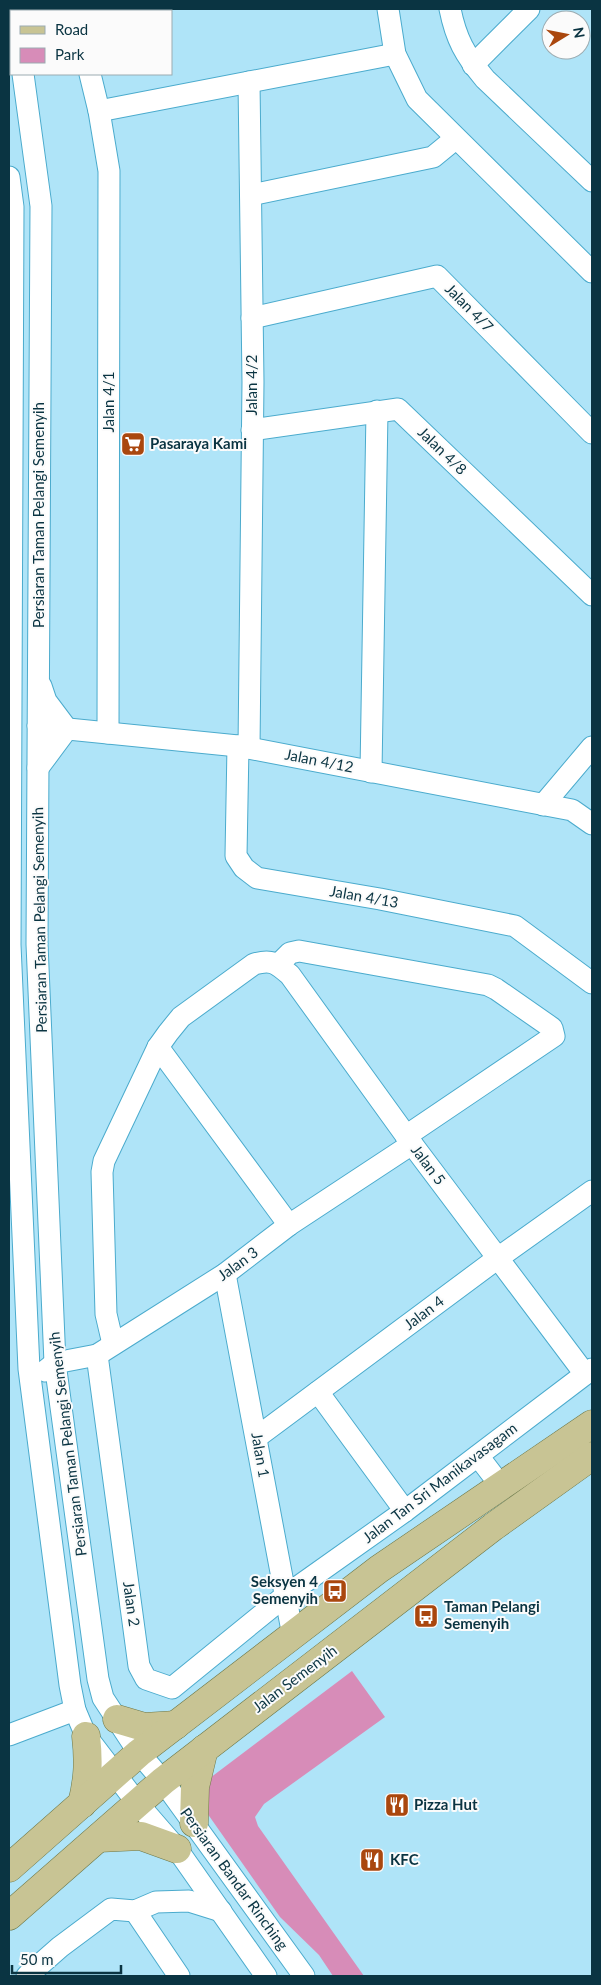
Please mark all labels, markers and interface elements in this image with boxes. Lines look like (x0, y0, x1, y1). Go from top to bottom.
legend (10, 10, 172, 75)
north arrow (541, 10, 591, 60)
text: Road (55, 20, 88, 38)
text: N (570, 26, 589, 39)
text: Park (55, 45, 85, 63)
street label: Jalan 4/7 (442, 279, 498, 335)
street label: Jalan 4/2 (242, 355, 260, 415)
street label: Jalan 4/1 (99, 372, 117, 432)
street label: Persiaran Taman Pelangi Semenyih (29, 402, 47, 628)
street label: Jalan 4/8 (415, 423, 471, 478)
supermarket icon: Pasaraya Kami (120, 431, 146, 457)
place label: Pasaraya Kami (150, 434, 247, 452)
street label: Jalan 4/12 (283, 745, 355, 775)
street label: Persiaran Taman Pelangi Semenyih (28, 807, 50, 1033)
street label: Jalan 4/13 (328, 881, 400, 911)
street label: Jalan 5 (408, 1141, 450, 1188)
street label: Jalan 3 (214, 1243, 261, 1284)
street label: Jalan 4 (400, 1291, 447, 1333)
street label: Persiaran Taman Pelangi Semenyih (44, 1331, 90, 1557)
street label: Jalan Tan Sri Manikavasagam (359, 1418, 520, 1546)
street label: Jalan 1 (248, 1431, 274, 1479)
place label: Seksyen 4 Semenyih (251, 1572, 318, 1607)
bus stop icon: Seksyen 4 Semenyih (322, 1578, 348, 1604)
street label: Jalan 2 (120, 1580, 144, 1628)
place label: Taman Pelangi Semenyih (444, 1597, 540, 1632)
bus stop icon: Taman Pelangi Semenyih (413, 1603, 439, 1629)
street label: Jalan Semenyih (249, 1641, 340, 1716)
restaurant icon: Pizza Hut (384, 1792, 410, 1818)
place label: Pizza Hut (414, 1795, 478, 1813)
street label: Persiaran Bandar Rinching (177, 1804, 293, 1953)
restaurant icon: KFC (359, 1847, 385, 1873)
place label: KFC (390, 1850, 419, 1868)
scale bar (12, 1942, 121, 1974)
text: 50 m (20, 1950, 54, 1968)

